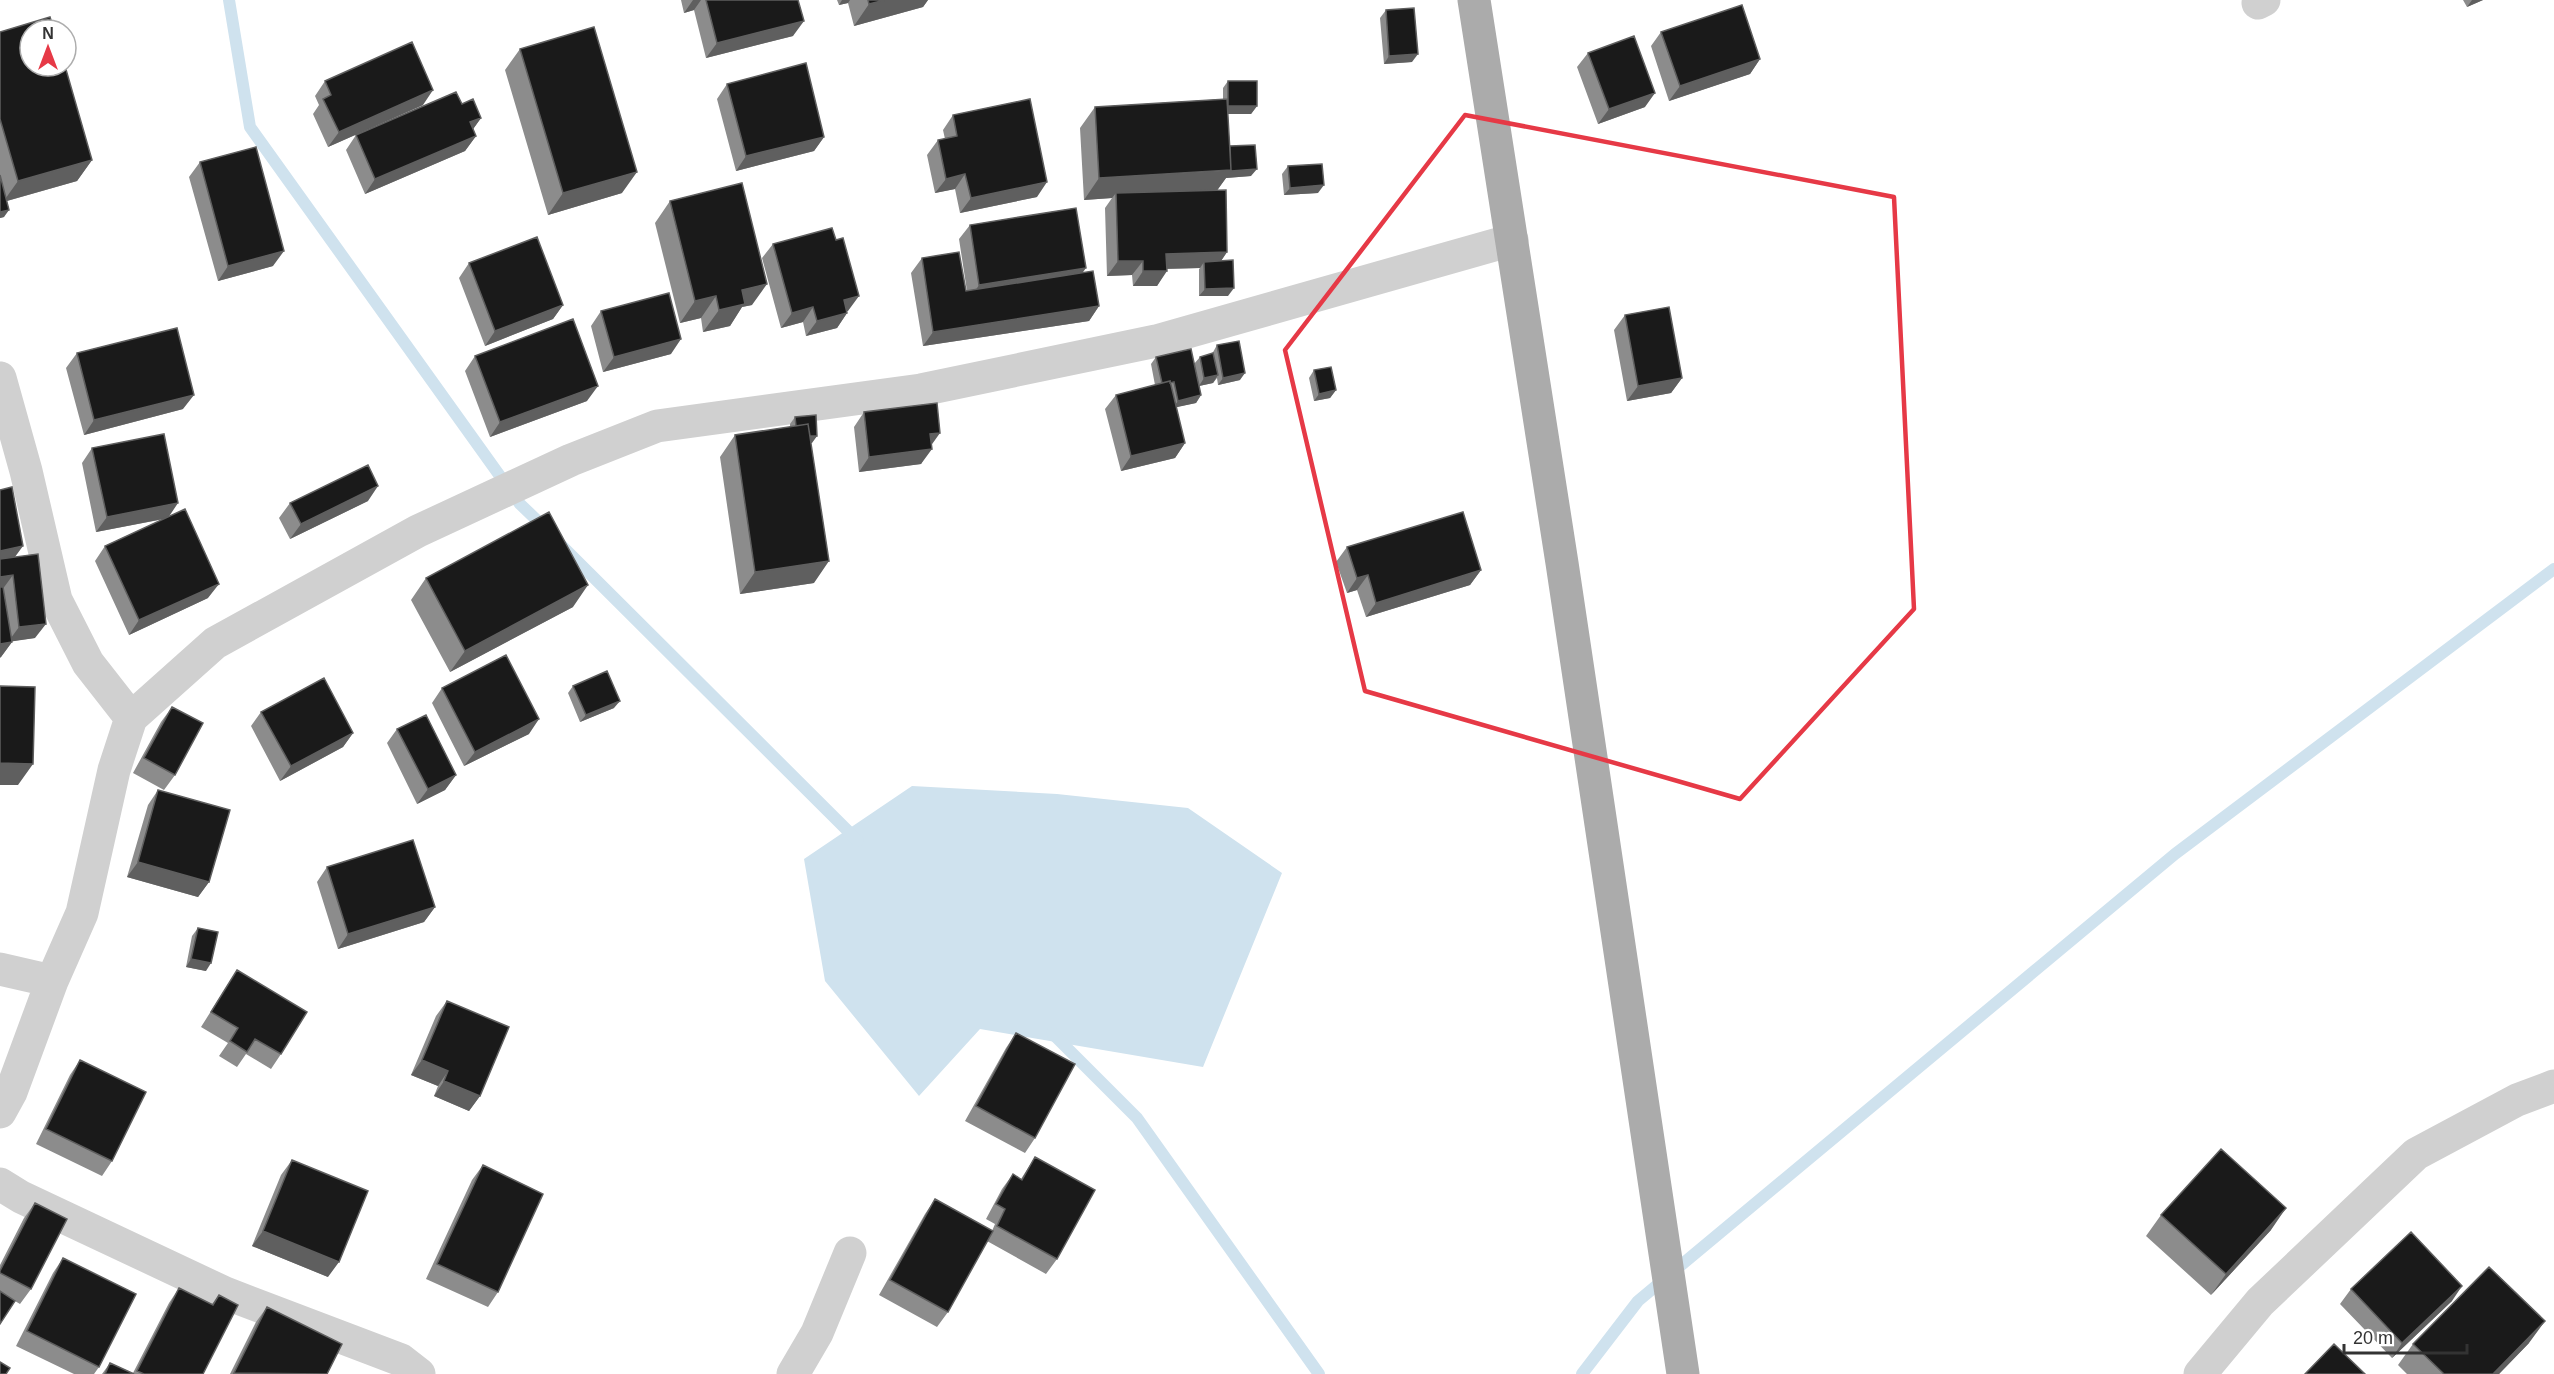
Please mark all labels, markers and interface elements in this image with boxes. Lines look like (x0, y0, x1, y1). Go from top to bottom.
north arrow (18, 18, 78, 78)
text: N (42, 25, 54, 42)
scale bar (2344, 1317, 2467, 1355)
text: 20 m (2353, 1328, 2393, 1348)

